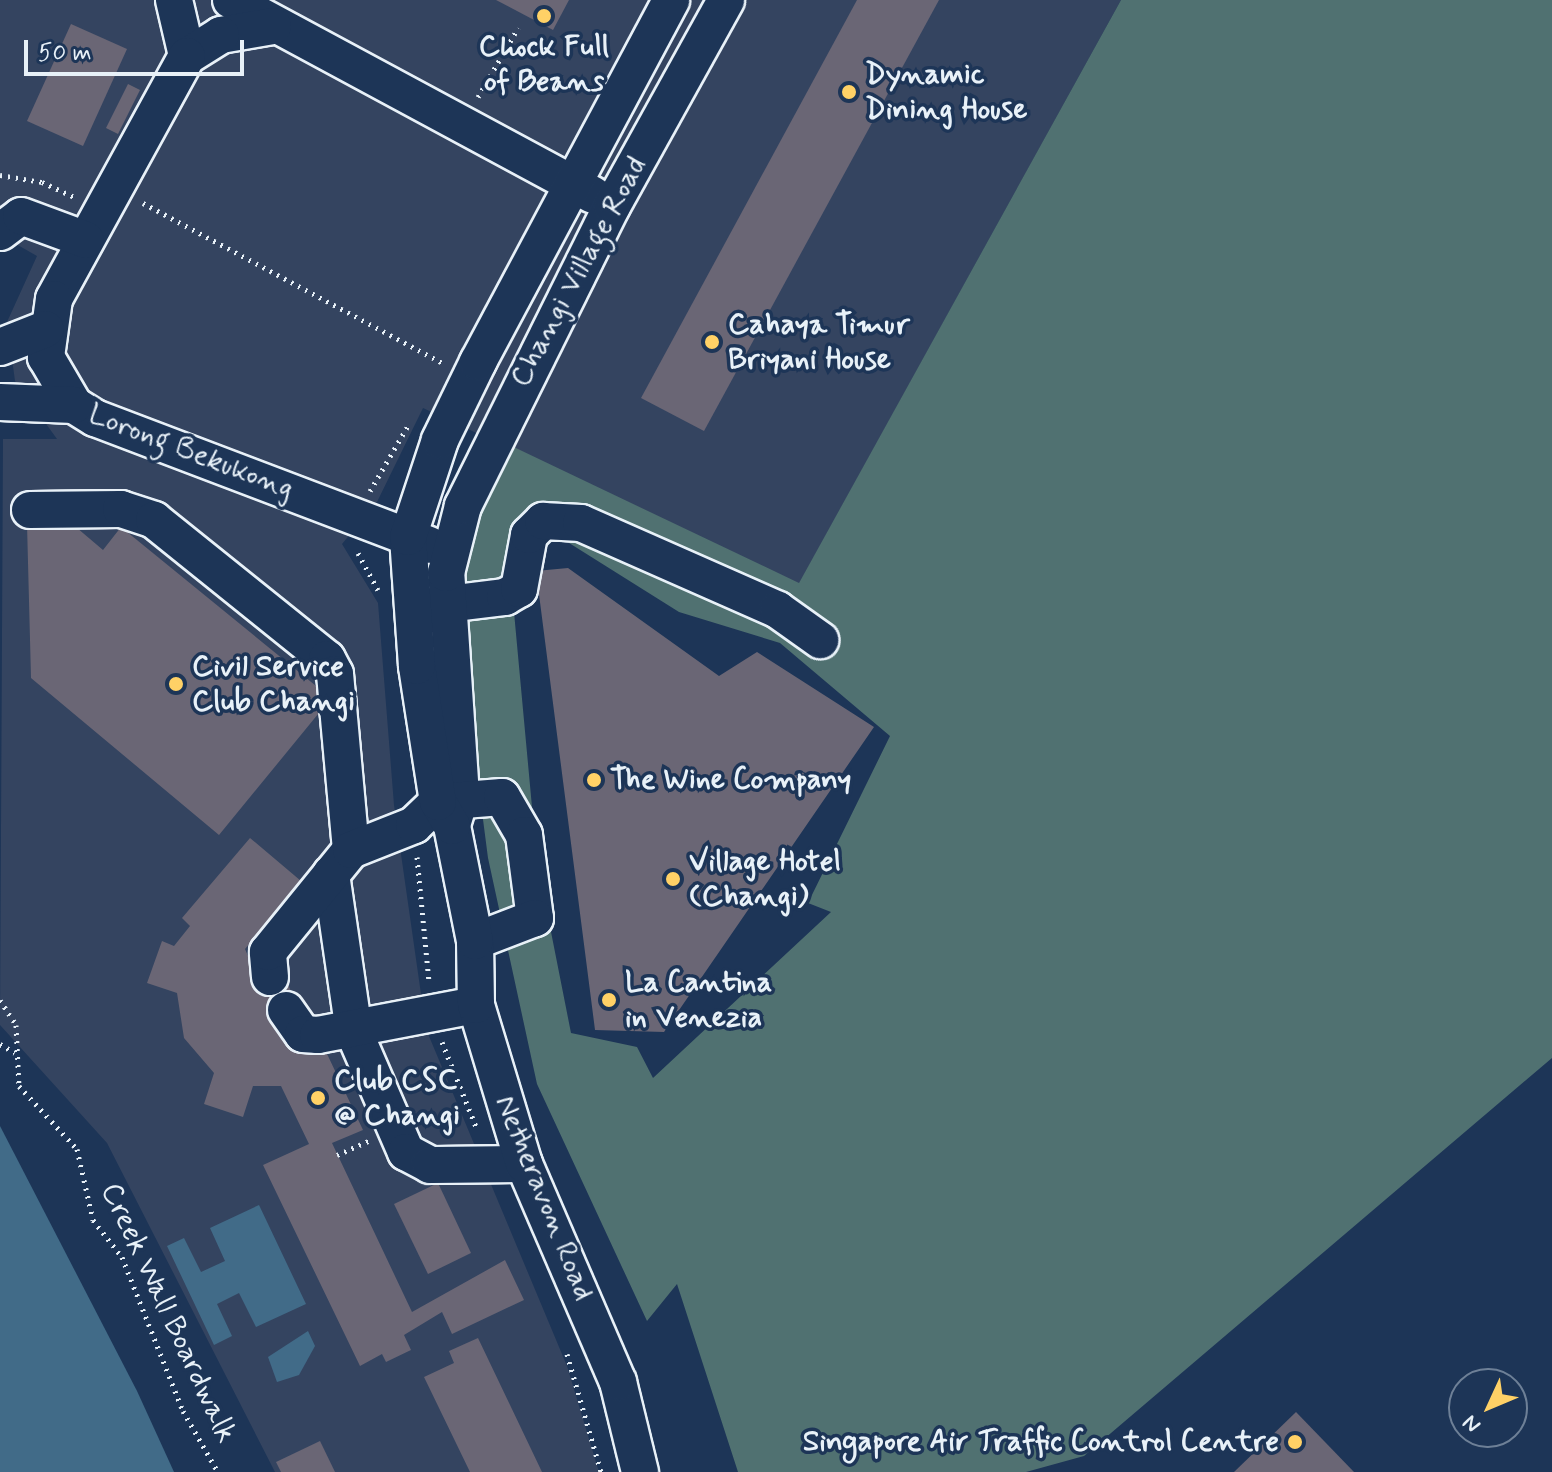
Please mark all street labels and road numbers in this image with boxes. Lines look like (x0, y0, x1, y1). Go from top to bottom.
street label: Changi Village Road (504, 152, 654, 392)
street label: Lorong Bekukong (87, 398, 295, 506)
street label: Netheravon Road (486, 1090, 602, 1306)
street label: Creek Wall Boardwalk (92, 1178, 244, 1448)

